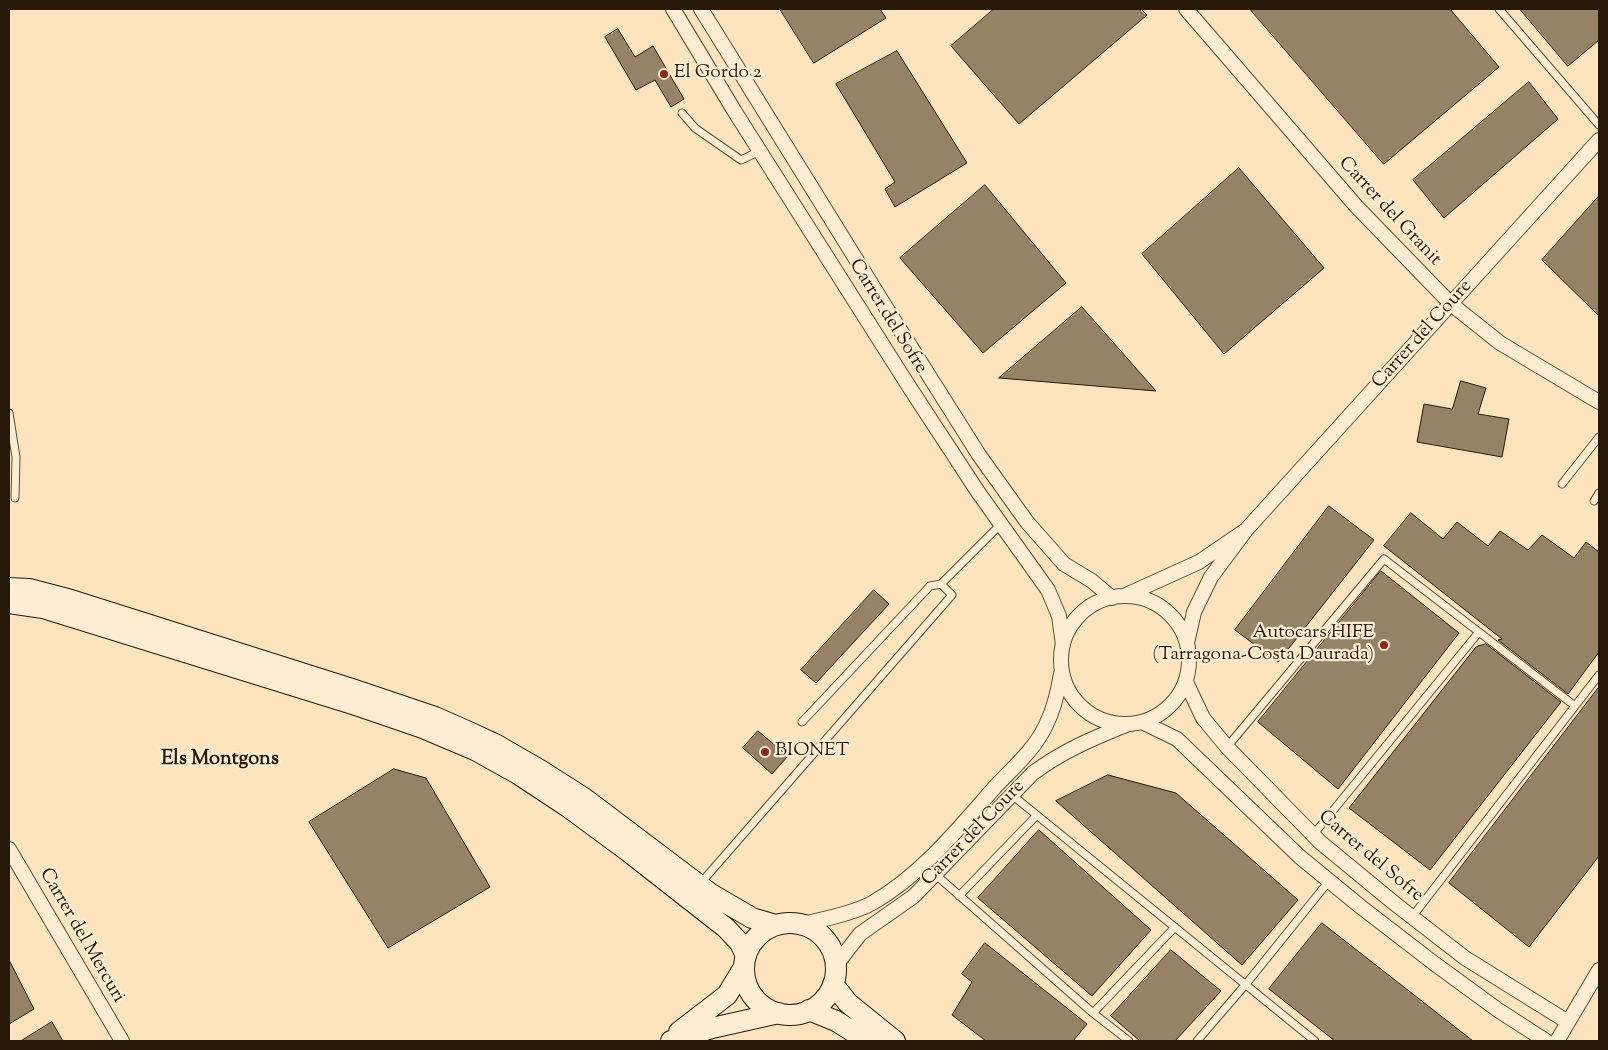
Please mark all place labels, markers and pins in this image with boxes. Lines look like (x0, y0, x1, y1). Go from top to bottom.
place label: El Gordo 2 (674, 63, 762, 85)
marker: El Gordo 2 (658, 68, 670, 80)
place label: Autocars HIFE (Tarragona-Costa Daurada) (1152, 623, 1374, 667)
marker: Autocars HIFE (Tarragona-Costa Daurada) (1378, 639, 1390, 651)
place label: BIONET (775, 741, 849, 763)
marker: BIONET (759, 746, 771, 758)

